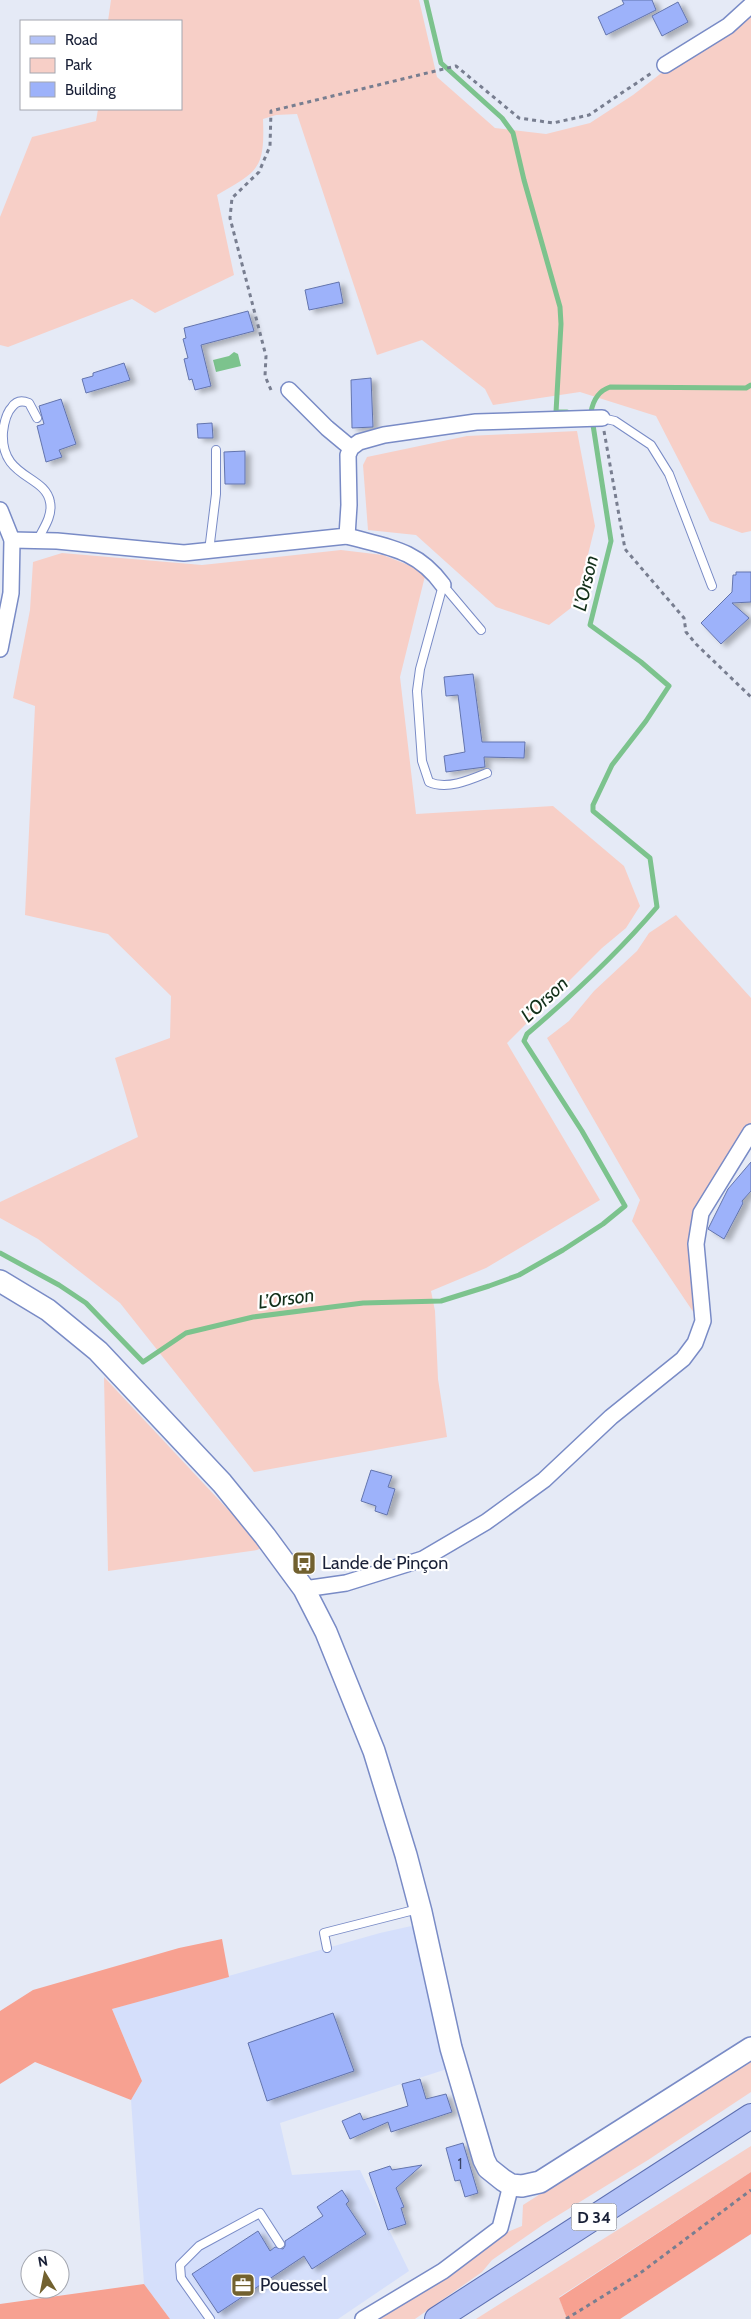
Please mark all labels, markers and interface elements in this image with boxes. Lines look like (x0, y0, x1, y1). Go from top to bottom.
legend (20, 20, 182, 110)
text: Road (65, 31, 98, 49)
text: Park (65, 56, 92, 74)
text: Building (65, 81, 116, 99)
water label: L’Orson (568, 553, 603, 613)
water label: L’Orson (516, 972, 573, 1027)
water label: L’Orson (257, 1283, 316, 1314)
bus stop icon: Lande de Pinçon (291, 1550, 317, 1576)
place label: Lande de Pinçon (322, 1552, 448, 1574)
house number: 1 (458, 2155, 462, 2173)
road number: D 34 (572, 2204, 616, 2230)
north arrow (20, 2249, 70, 2299)
text: N (36, 2251, 49, 2271)
office icon: Pouessel (230, 2272, 256, 2298)
place label: Pouessel (260, 2274, 328, 2296)

